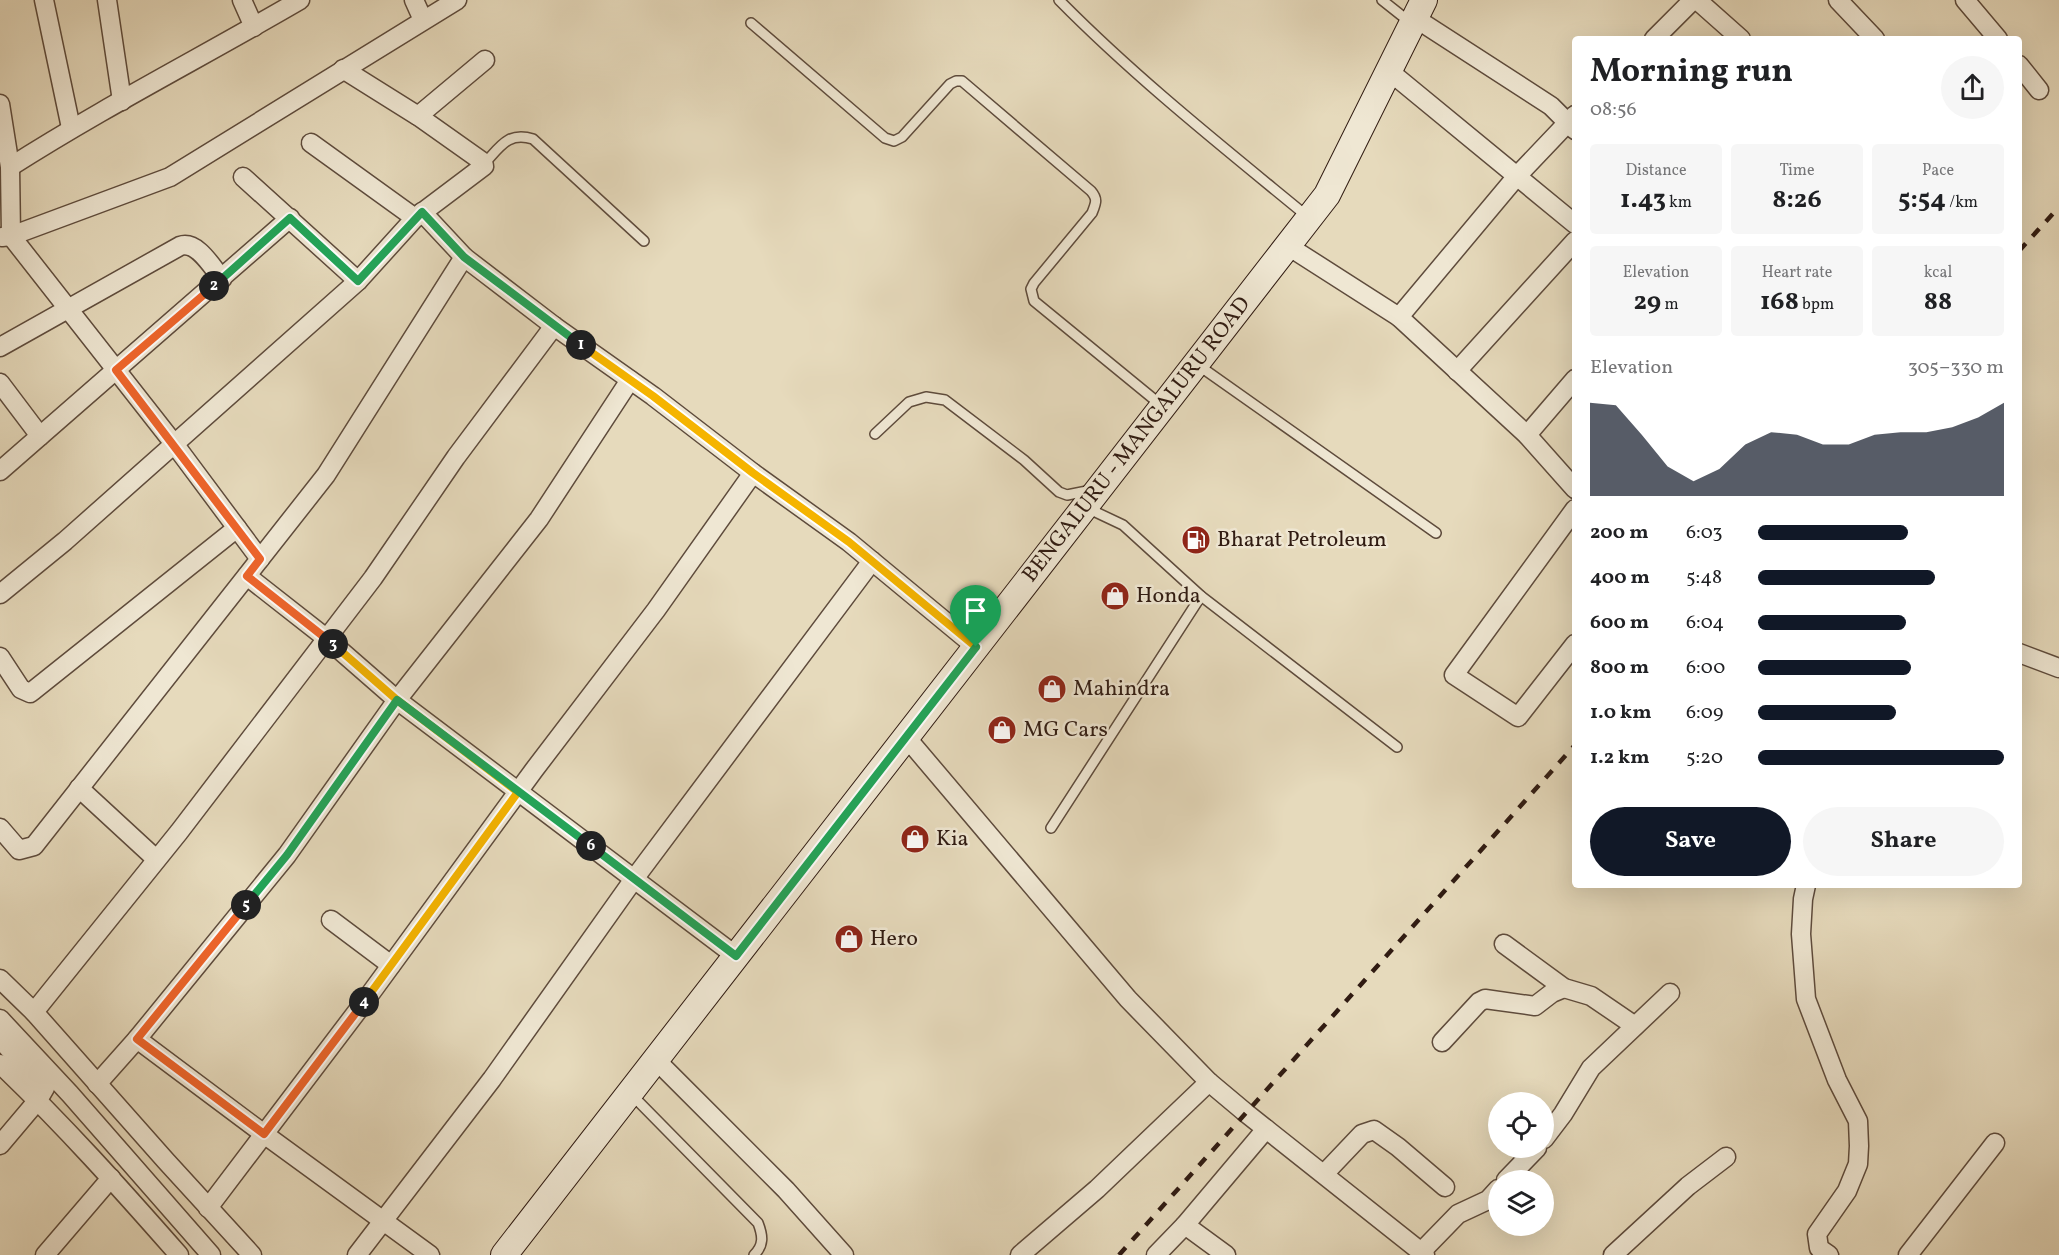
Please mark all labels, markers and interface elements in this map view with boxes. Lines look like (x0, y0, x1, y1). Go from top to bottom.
text: Morning run (1590, 50, 1793, 96)
button: share (1941, 56, 2004, 119)
text: 08:56 (1590, 96, 1637, 124)
text: Distance (1625, 160, 1687, 182)
text: Time (1779, 160, 1815, 182)
text: Pace (1922, 160, 1954, 182)
text: 1.43 (1620, 182, 1666, 218)
text: 8:26 (1772, 182, 1822, 218)
text: 5:54 (1898, 182, 1946, 218)
text: km (1666, 192, 1692, 214)
text: /km (1946, 192, 1978, 214)
text: Elevation (1623, 262, 1689, 284)
text: Heart rate (1762, 262, 1832, 284)
text: kcal (1924, 262, 1952, 284)
pin: 2 (199, 271, 229, 301)
text: 2 (210, 275, 218, 297)
text: 29 (1633, 284, 1661, 320)
text: 168 (1760, 284, 1799, 320)
text: 88 (1924, 284, 1952, 320)
street label: BENGALURU - MANGALURU ROAD (1015, 290, 1259, 590)
text: m (1661, 294, 1679, 316)
text: bpm (1799, 294, 1834, 316)
pin: 1 (566, 330, 596, 360)
text: 1 (578, 334, 584, 356)
text: Elevation (1590, 354, 1673, 382)
text: 305–330 m (1908, 354, 2004, 382)
text: 200 m (1590, 519, 1648, 547)
text: 6:03 (1686, 519, 1723, 547)
fuel station icon: Bharat Petroleum (1180, 524, 1212, 556)
place label: Bharat Petroleum (1217, 525, 1387, 556)
text: 400 m (1590, 564, 1650, 592)
text: 5:48 (1686, 564, 1722, 592)
shop icon: Honda (1099, 580, 1131, 612)
place label: Honda (1136, 581, 1201, 612)
pin (950, 585, 1001, 647)
icon: arrive (959, 594, 992, 627)
text: 600 m (1590, 609, 1649, 637)
text: 6:04 (1686, 609, 1724, 637)
pin: 3 (318, 629, 348, 659)
text: 3 (329, 633, 337, 655)
text: 800 m (1590, 654, 1649, 682)
text: 6:00 (1686, 654, 1725, 682)
shop icon: Mahindra (1036, 673, 1068, 705)
place label: Mahindra (1073, 674, 1170, 705)
text: 1.0 km (1590, 699, 1652, 727)
text: 6:09 (1686, 699, 1723, 727)
shop icon: MG Cars (986, 714, 1018, 746)
place label: MG Cars (1023, 715, 1108, 746)
text: 1.2 km (1590, 744, 1650, 772)
text: 5:20 (1686, 744, 1723, 772)
button: Save (1590, 807, 1791, 876)
button: Share (1803, 807, 2004, 876)
shop icon: Kia (899, 823, 931, 855)
place label: Kia (936, 824, 969, 855)
pin: 6 (576, 831, 606, 861)
text: 6 (587, 835, 595, 857)
pin: 5 (231, 890, 261, 920)
text: 5 (242, 894, 250, 916)
shop icon: Hero (833, 923, 865, 955)
place label: Hero (870, 924, 918, 955)
pin: 4 (349, 987, 379, 1017)
text: 4 (359, 991, 369, 1013)
map controls (1488, 1092, 1554, 1236)
button: locate (1488, 1092, 1554, 1158)
button: layers (1488, 1170, 1554, 1236)

